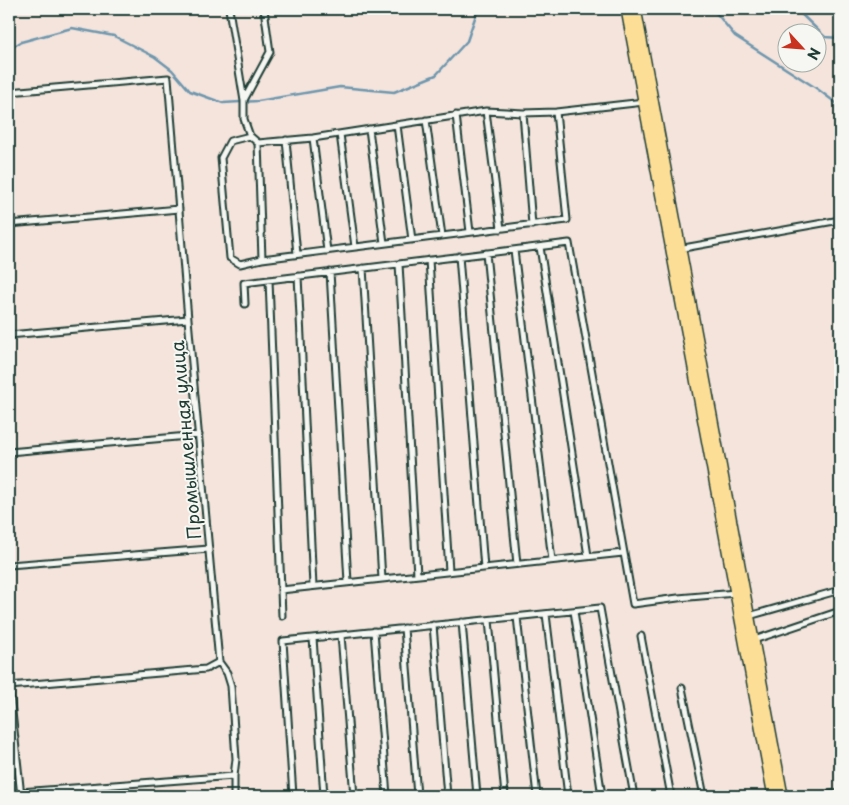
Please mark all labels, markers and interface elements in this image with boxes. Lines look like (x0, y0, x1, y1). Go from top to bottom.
north arrow (776, 22, 826, 72)
text: N (802, 44, 826, 64)
street label: Промышленная улица (163, 339, 207, 541)

